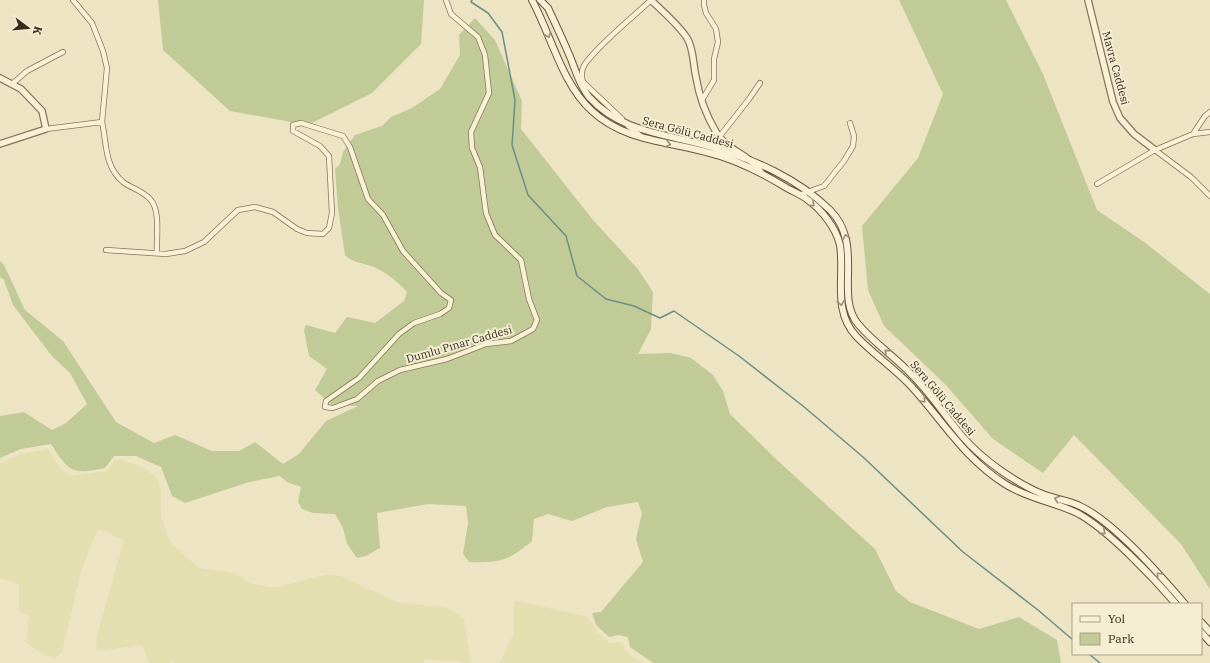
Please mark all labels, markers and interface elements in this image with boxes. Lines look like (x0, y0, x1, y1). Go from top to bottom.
north arrow (8, 8, 48, 48)
text: K (30, 25, 46, 37)
street label: Mavra Caddesi (1099, 30, 1133, 107)
one-way arrow (544, 32, 552, 39)
street label: Sera Gölü Caddesi (641, 113, 736, 151)
one-way arrow (665, 139, 671, 147)
one-way arrow (807, 199, 815, 207)
one-way arrow (842, 234, 850, 240)
one-way arrow (837, 300, 845, 306)
street label: Dumlu Pınar Caddesi (404, 322, 514, 366)
one-way arrow (884, 349, 892, 357)
street label: Sera Gölü Caddesi (908, 358, 979, 439)
one-way arrow (919, 395, 926, 402)
one-way arrow (1054, 495, 1061, 503)
one-way arrow (1098, 527, 1105, 534)
one-way arrow (1156, 572, 1164, 580)
legend (1072, 603, 1202, 655)
text: Yol (1108, 611, 1126, 626)
text: Park (1108, 631, 1134, 646)

